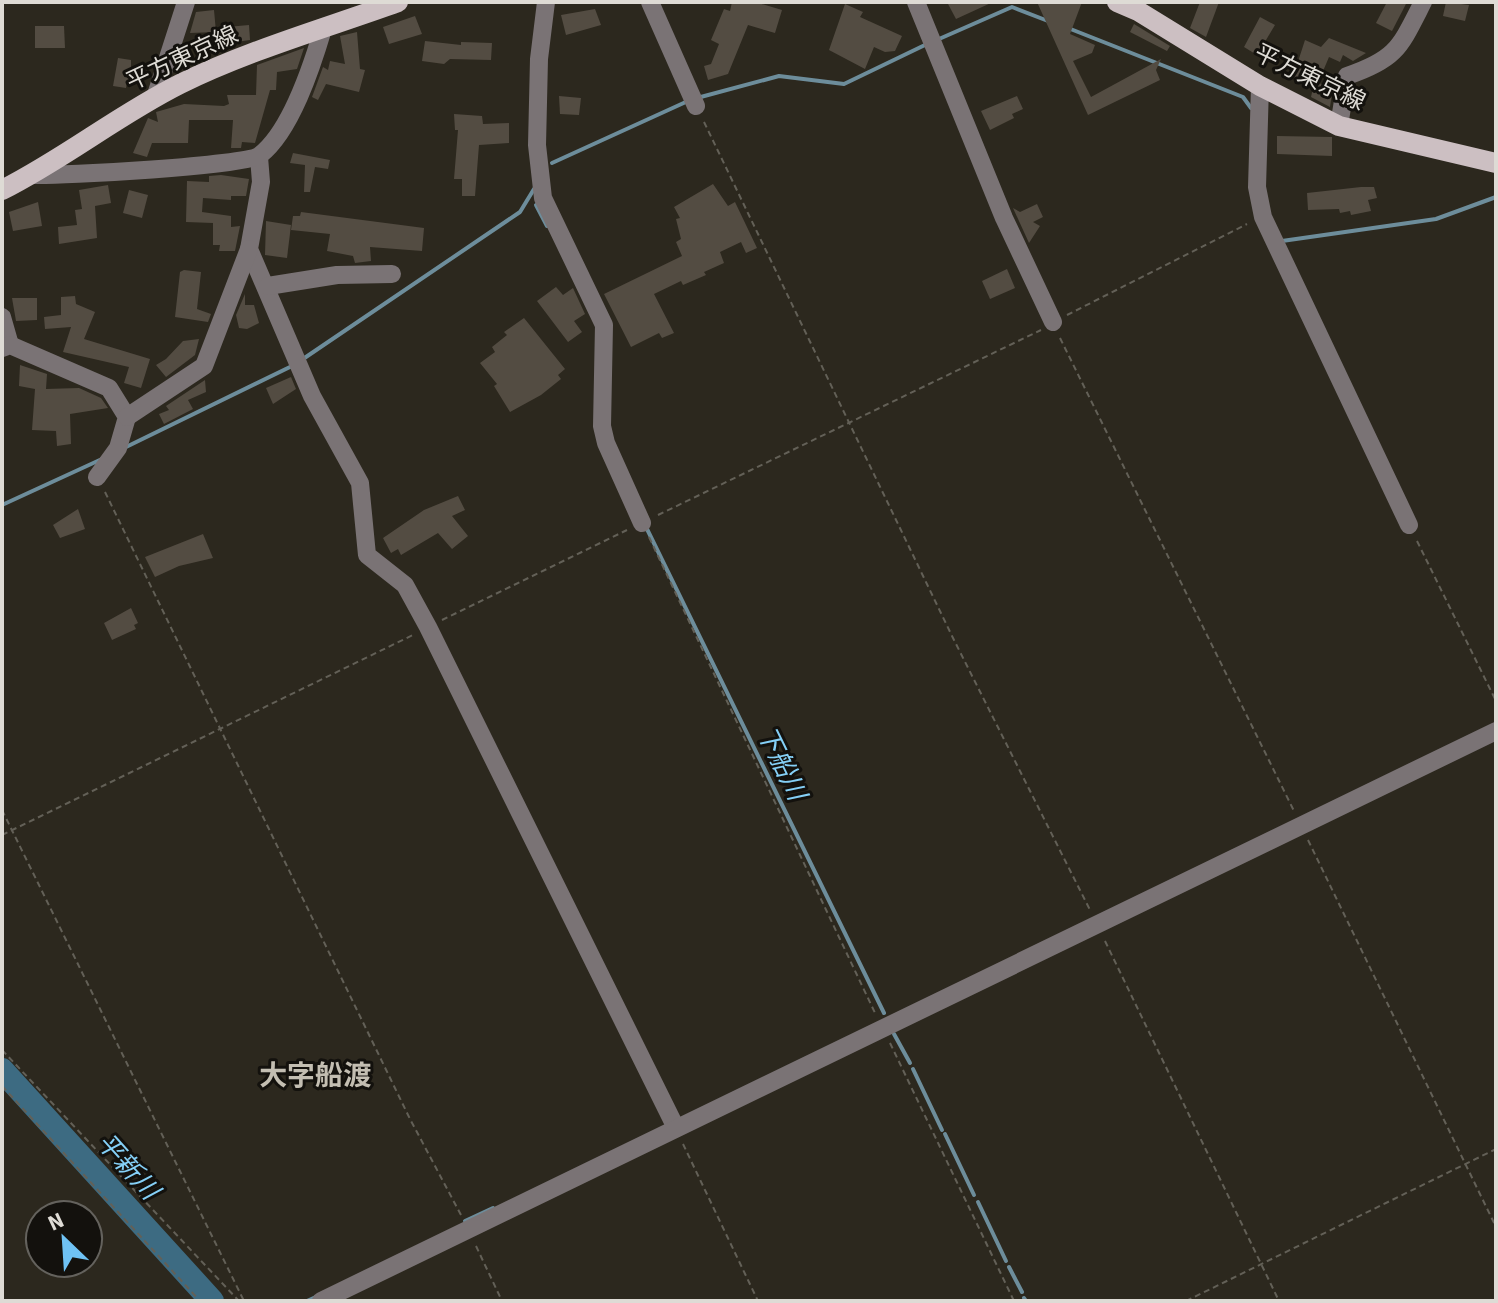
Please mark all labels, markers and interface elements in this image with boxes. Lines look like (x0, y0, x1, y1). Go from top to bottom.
street label: 平方東京線 (120, 17, 244, 100)
street label: 平方東京線 (1248, 35, 1371, 119)
water label: 下船川 (748, 720, 817, 809)
district label: 大字船渡 (259, 1056, 371, 1096)
water label: 平新川 (88, 1125, 169, 1210)
north arrow (24, 1199, 104, 1279)
text: N (43, 1204, 69, 1239)

